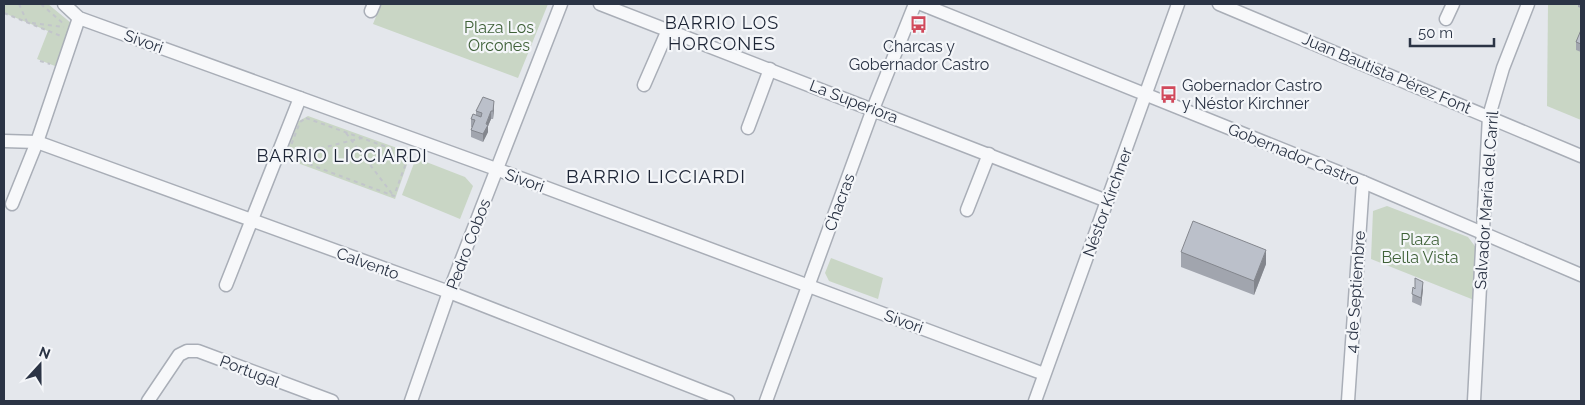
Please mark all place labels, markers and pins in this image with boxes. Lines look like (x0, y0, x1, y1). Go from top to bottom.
bus stop icon: Charcas y Gobernador Castro (909, 15, 929, 35)
place label: Charcas y Gobernador Castro (849, 37, 989, 74)
place label: Gobernador Castro y Néstor Kirchner (1182, 76, 1322, 113)
bus stop icon: Gobernador Castro y Néstor Kirchner (1158, 84, 1178, 104)

